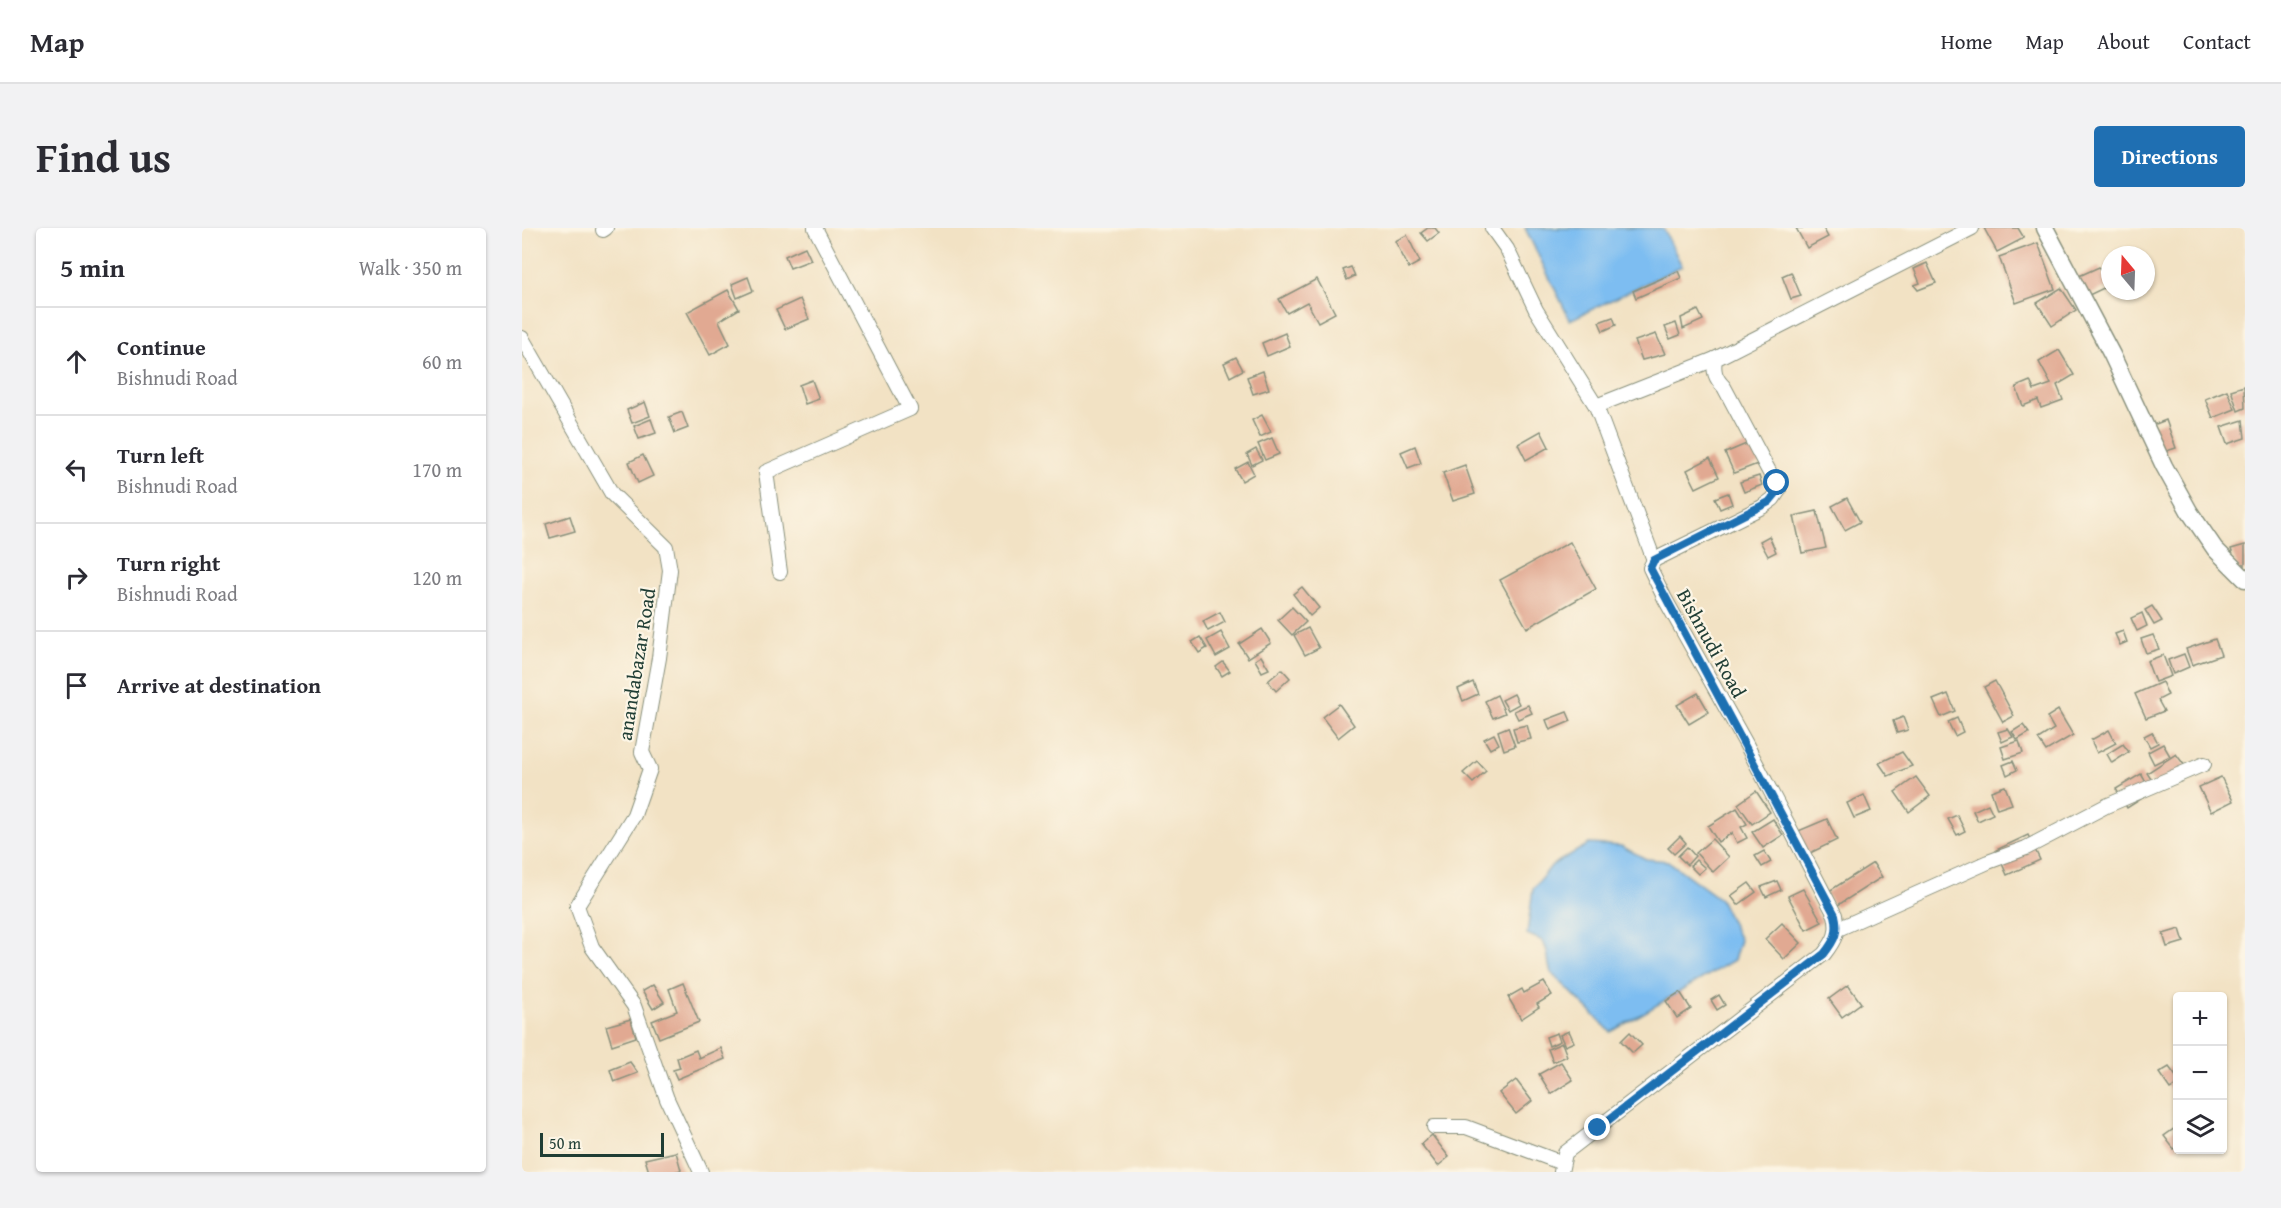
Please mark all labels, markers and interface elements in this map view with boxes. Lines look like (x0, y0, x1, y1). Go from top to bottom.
text: Map (30, 21, 84, 62)
text: Home (1941, 26, 1992, 57)
text: Map (2025, 26, 2064, 57)
text: About (2097, 26, 2150, 57)
text: Contact (2183, 26, 2251, 57)
text: Find us (36, 126, 171, 187)
button: Directions (2094, 126, 2245, 187)
north arrow (2101, 246, 2155, 300)
text: 5 min (60, 248, 125, 287)
text: Walk · 350 m (359, 253, 462, 282)
text: Continue (117, 331, 206, 363)
icon: ahead (60, 345, 93, 378)
text: 60 m (422, 347, 462, 376)
text: Bishnudi Road (117, 363, 238, 392)
text: Turn left (117, 439, 204, 471)
icon: left (60, 453, 93, 486)
text: 170 m (412, 455, 462, 484)
route start (1763, 469, 1789, 495)
text: Bishnudi Road (117, 471, 238, 500)
text: Turn right (117, 547, 220, 579)
icon: right (60, 561, 93, 594)
text: 120 m (412, 563, 462, 592)
text: Bishnudi Road (117, 579, 238, 608)
street label: Bishnudi Road (1670, 583, 1754, 703)
street label: anandabazar Road (610, 585, 662, 742)
icon: arrive (60, 669, 93, 702)
text: Arrive at destination (117, 669, 321, 701)
map controls (2173, 992, 2227, 1154)
button: + (2173, 992, 2227, 1046)
button: − (2173, 1046, 2227, 1100)
button: layers (2173, 1100, 2227, 1154)
route end (1584, 1114, 1610, 1140)
scale bar (540, 1130, 664, 1158)
text: 50 m (549, 1131, 581, 1155)

